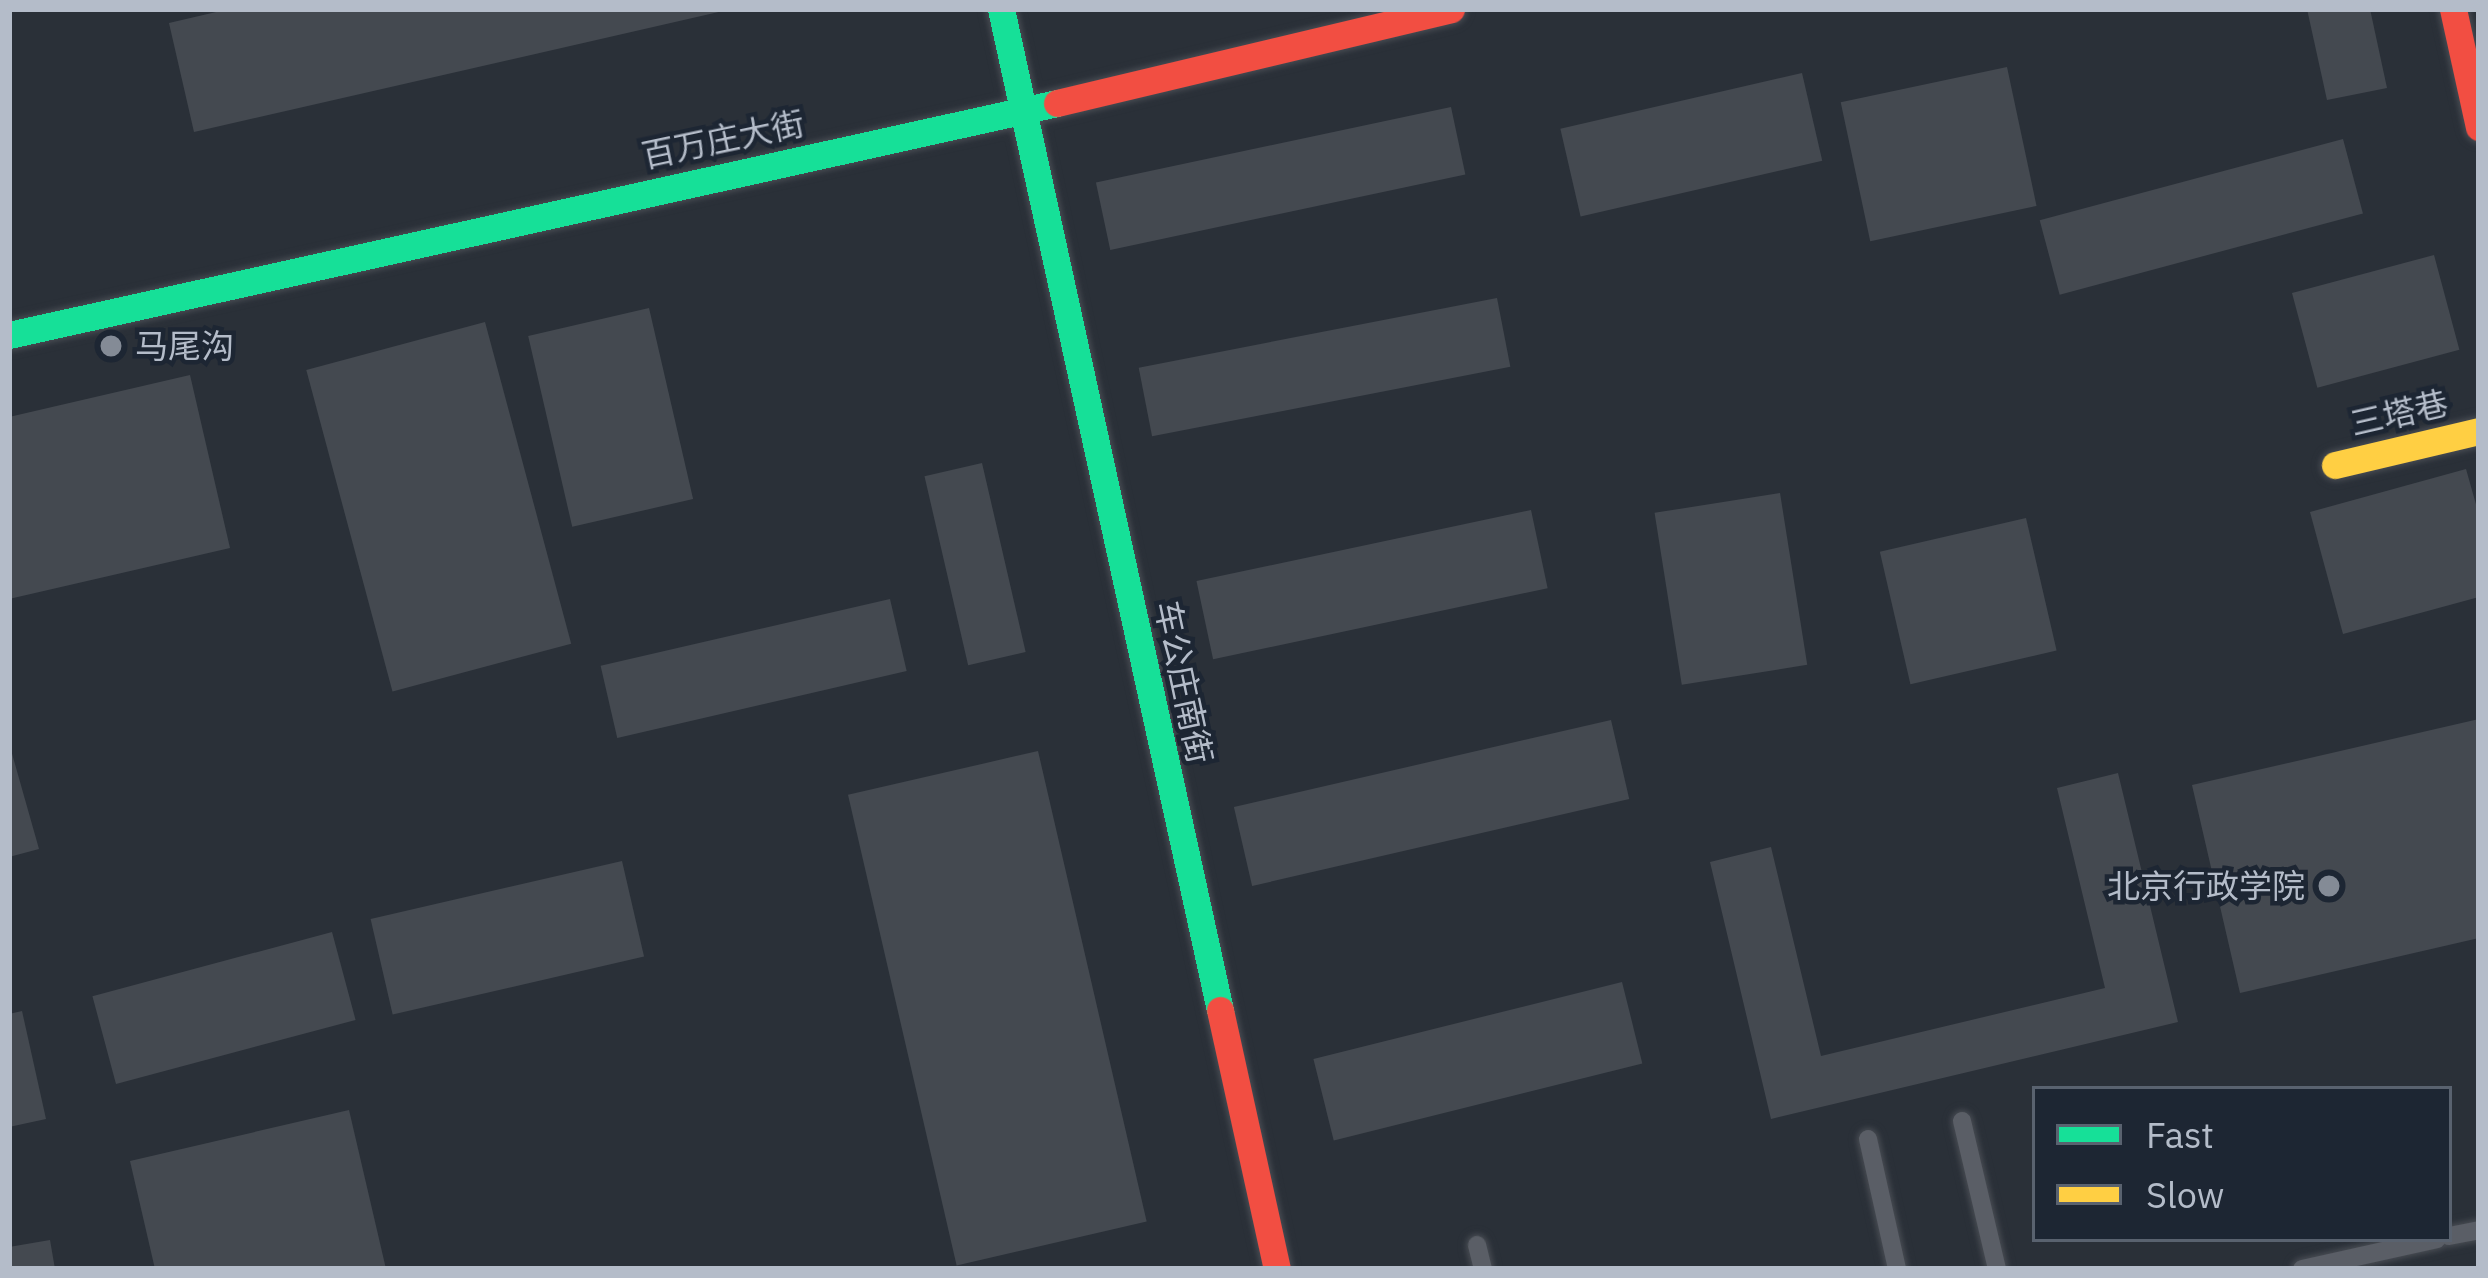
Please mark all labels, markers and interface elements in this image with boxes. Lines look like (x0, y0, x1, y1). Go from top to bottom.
street label: 百万庄大街 (638, 102, 808, 176)
place label: 马尾沟 (135, 326, 234, 366)
marker: 马尾沟 (98, 333, 124, 359)
street label: 三塔巷 (2346, 383, 2452, 443)
street label: 车公庄南街 (1147, 597, 1221, 767)
place label: 北京行政学院 (2107, 866, 2305, 906)
marker: 北京行政学院 (2316, 873, 2342, 899)
legend (2032, 1086, 2452, 1242)
text: Fast (2146, 1111, 2214, 1158)
text: Slow (2146, 1171, 2224, 1218)

